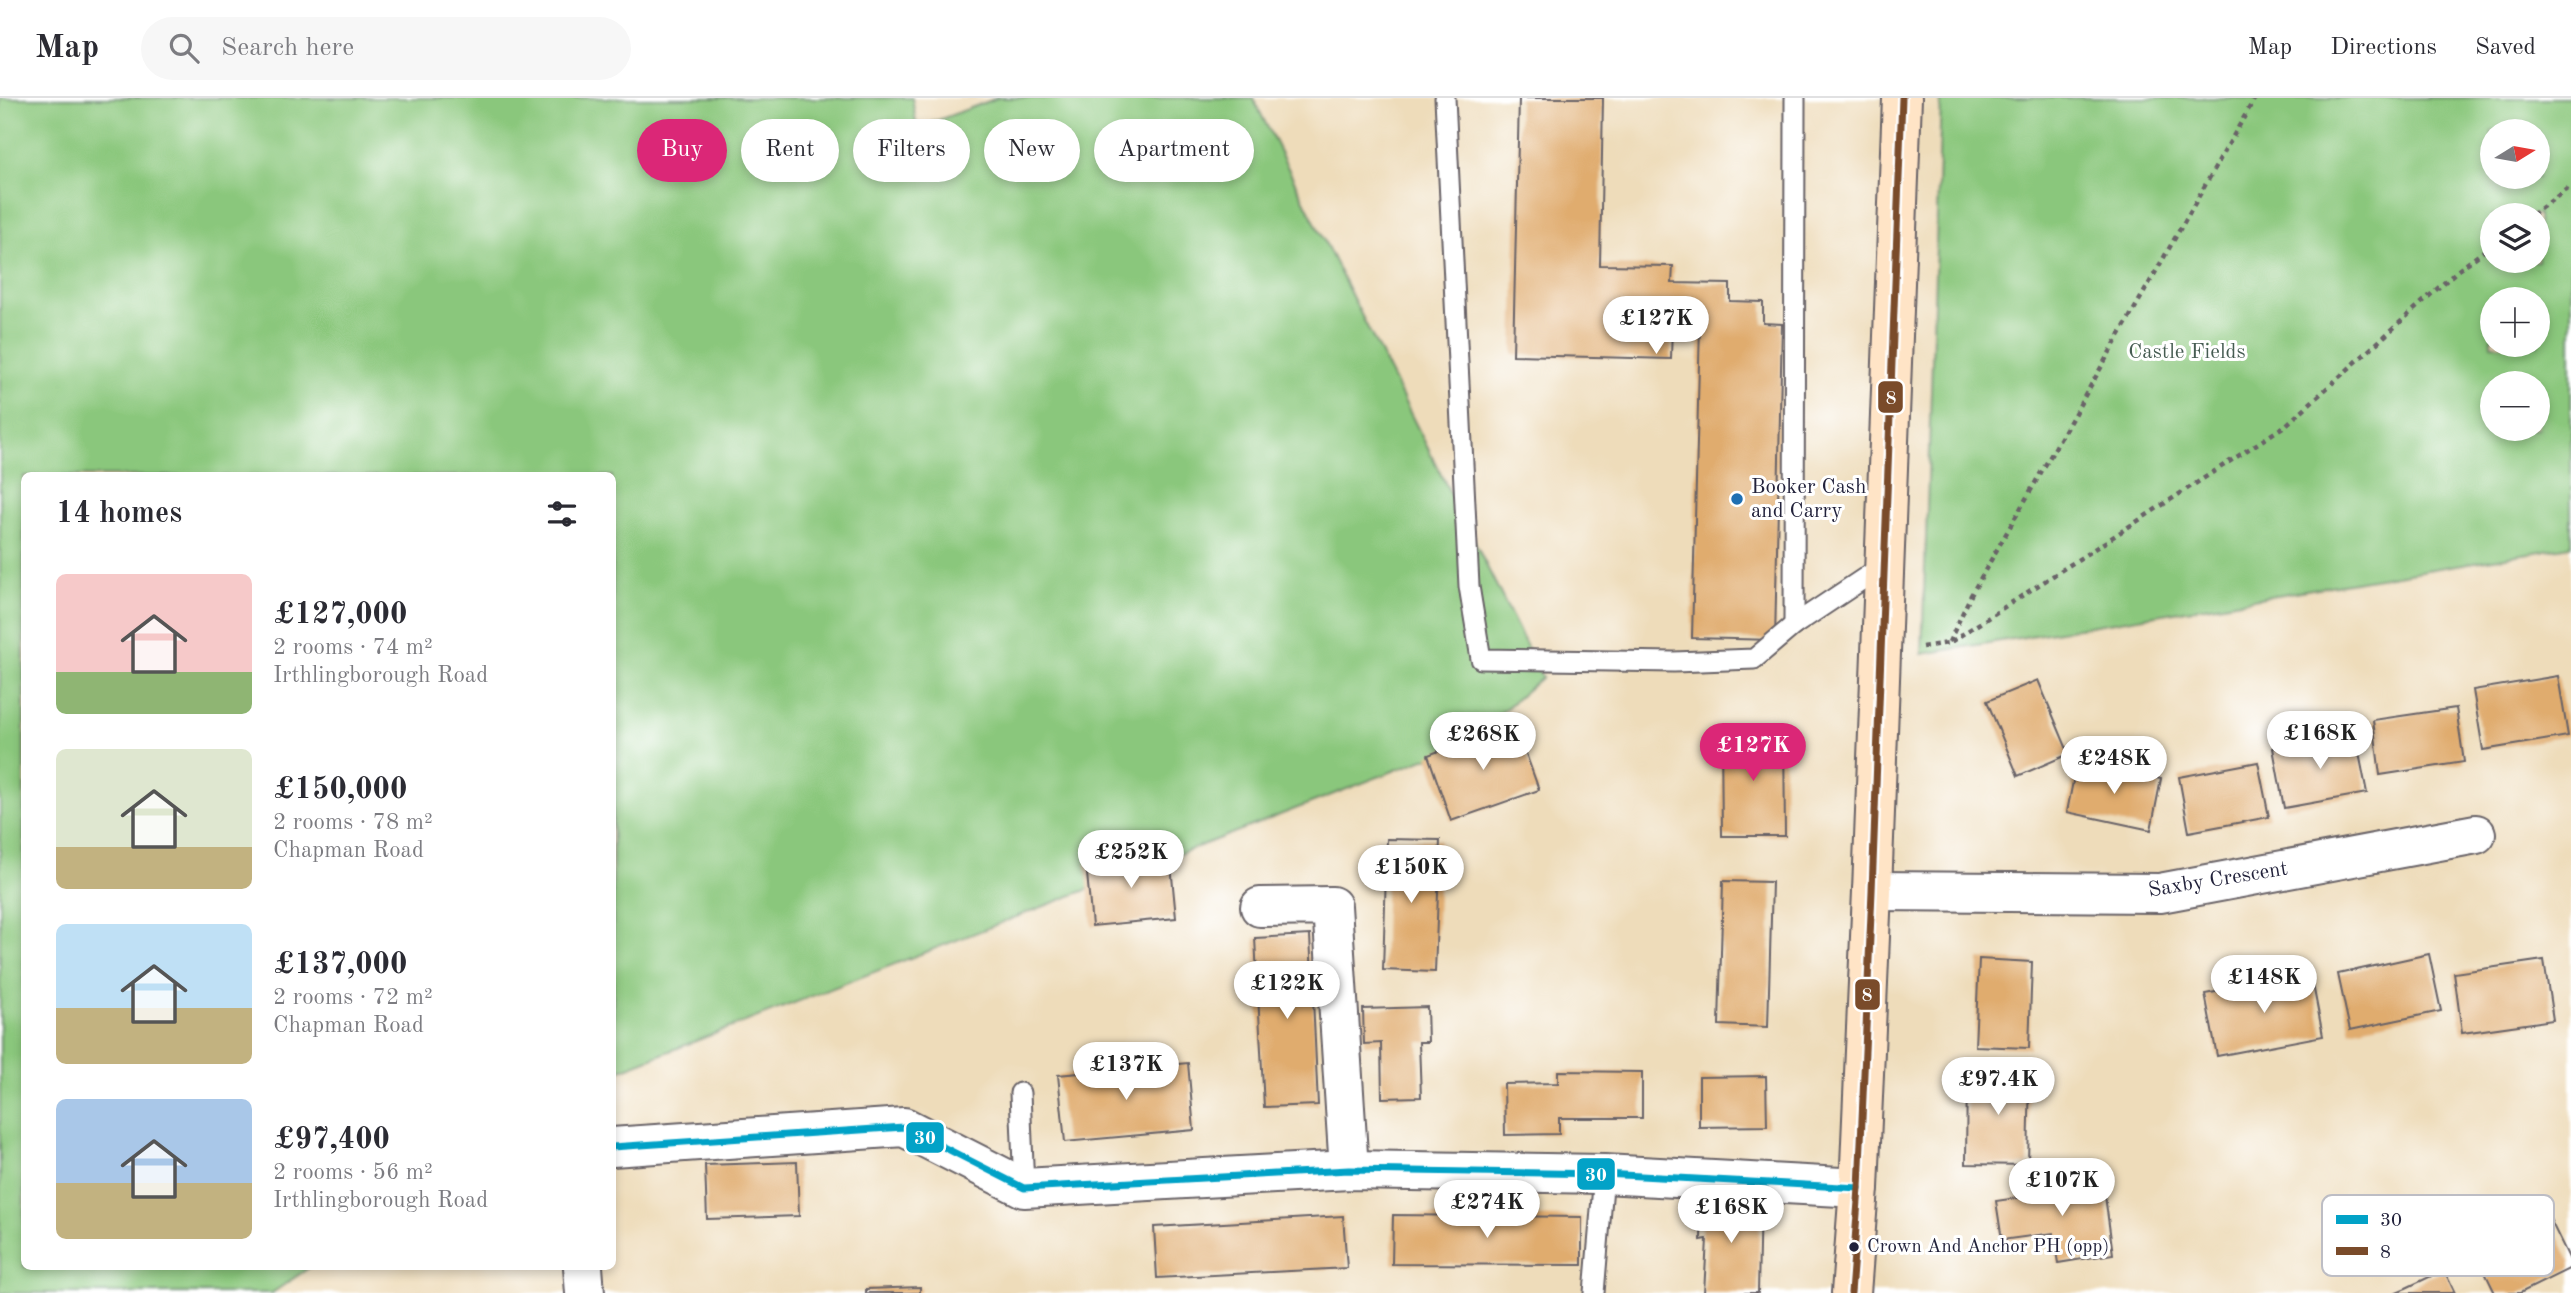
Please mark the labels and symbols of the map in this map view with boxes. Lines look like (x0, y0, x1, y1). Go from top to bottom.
north arrow (2480, 119, 2550, 189)
pin: £127K (1607, 296, 1705, 356)
park label: Castle Fields (2128, 342, 2246, 363)
line badge: 8 (1877, 380, 1904, 414)
text: 8 (1885, 390, 1897, 409)
place label: Booker Cash and Carry (1751, 477, 1866, 522)
marker: Booker Cash and Carry (1729, 491, 1745, 507)
pin: £268K (1434, 712, 1532, 772)
pin: £168K (2271, 712, 2369, 771)
pin: £127K (1704, 724, 1802, 783)
pin: £248K (2065, 736, 2163, 796)
pin: £252K (1082, 830, 1180, 890)
pin: £150K (1362, 846, 1460, 905)
street label: Saxby Crescent (2147, 859, 2289, 901)
pin: £148K (2215, 956, 2313, 1015)
pin: £122K (1238, 962, 1336, 1021)
line badge: 8 (1854, 978, 1881, 1011)
text: 8 (1861, 987, 1873, 1006)
pin: £137K (1077, 1042, 1175, 1102)
pin: £97.4K (1941, 1058, 2055, 1117)
line badge: 30 (905, 1121, 945, 1154)
text: 30 (914, 1130, 936, 1149)
line badge: 30 (1576, 1157, 1616, 1191)
pin: £107K (2013, 1158, 2111, 1218)
text: 30 (1585, 1167, 1607, 1186)
pin: £274K (1438, 1180, 1536, 1240)
pin: £168K (1682, 1186, 1780, 1245)
legend (2322, 1195, 2554, 1276)
text: 30 (2380, 1212, 2402, 1231)
place label: Crown And Anchor PH (opp) (1867, 1237, 2109, 1257)
marker: Crown And Anchor PH (opp) (1847, 1240, 1861, 1254)
text: 8 (2380, 1244, 2391, 1263)

